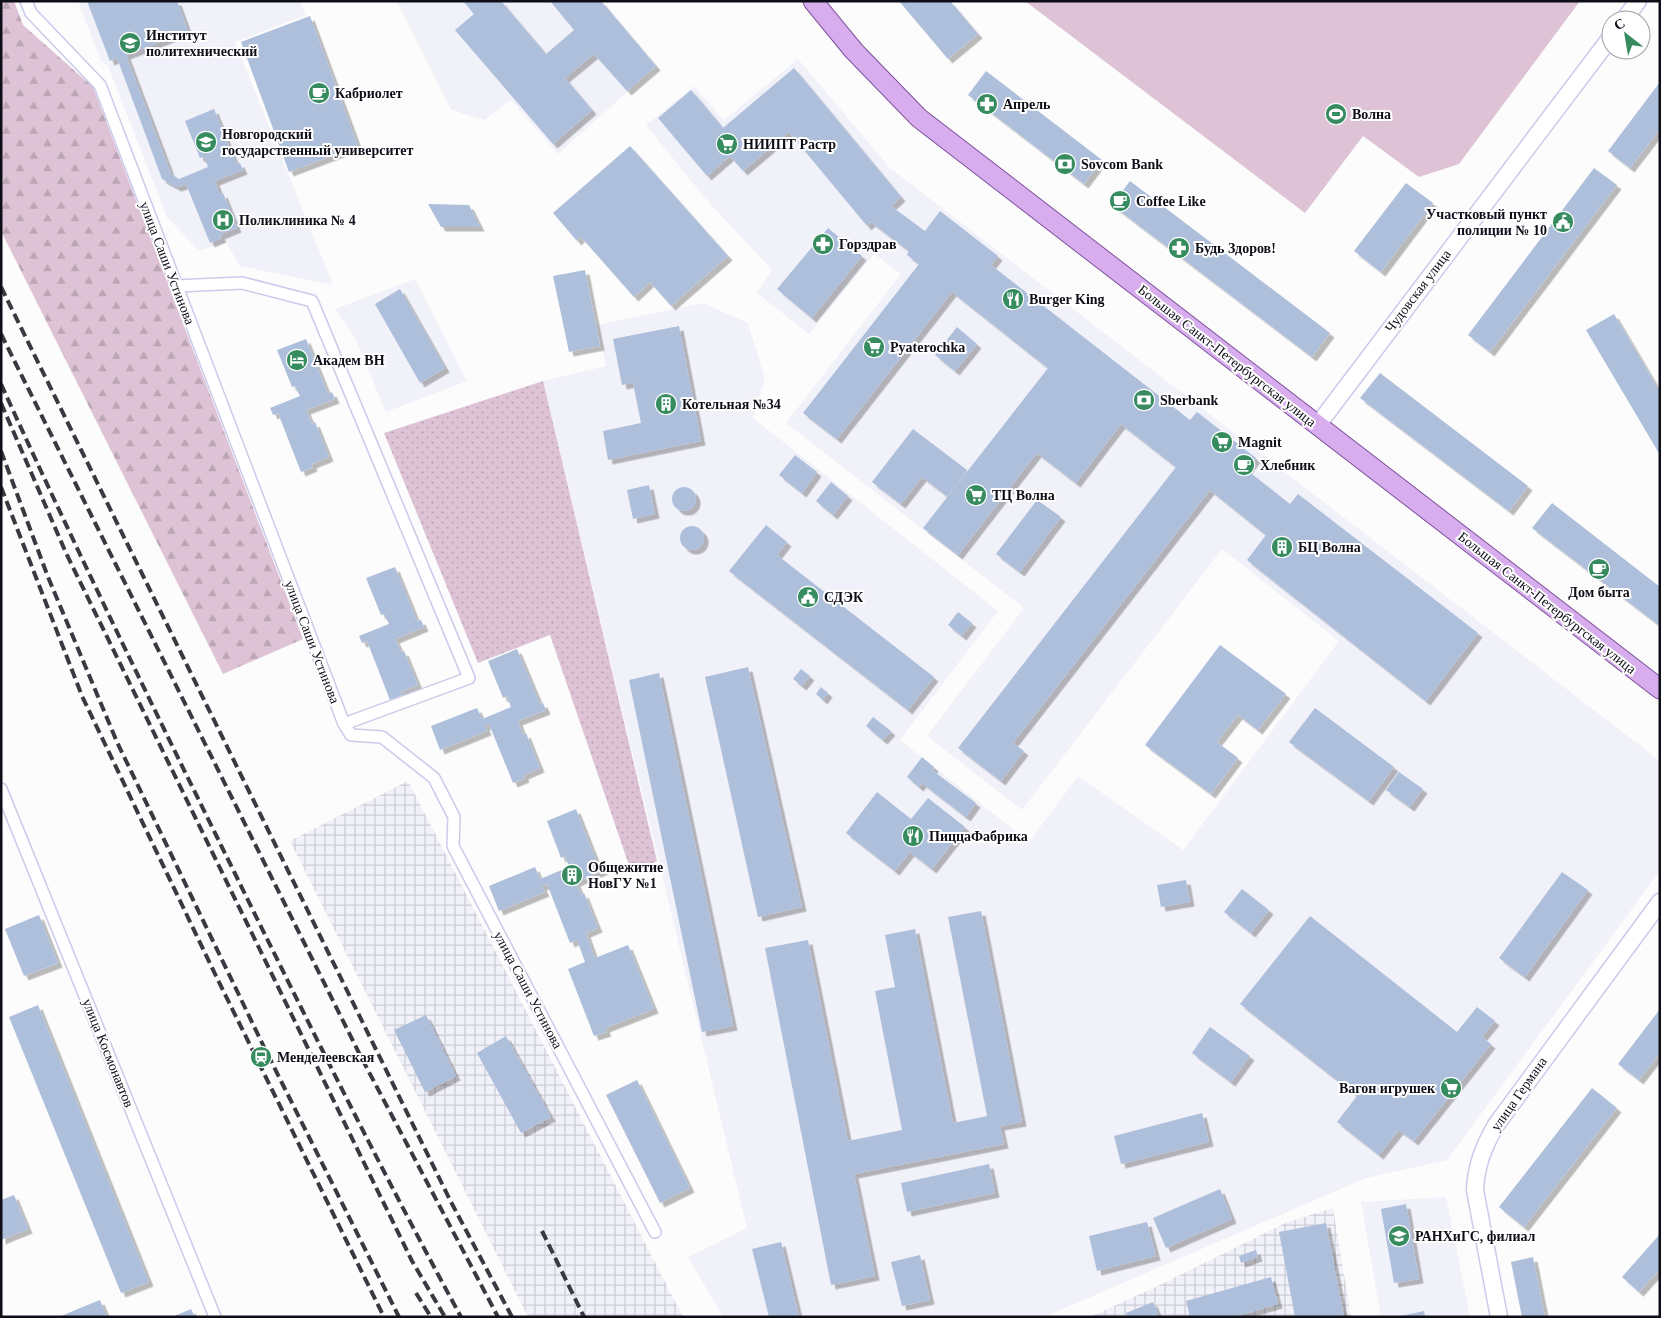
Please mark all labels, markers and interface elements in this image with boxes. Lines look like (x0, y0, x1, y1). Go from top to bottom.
north arrow (1601, 10, 1651, 60)
text: С (1611, 15, 1628, 33)
place label: Институт политехнический (146, 28, 257, 59)
school or university icon: Институт политехнический (118, 31, 142, 55)
cafe icon: Кабриолет (307, 81, 331, 105)
place label: Кабриолет (335, 86, 403, 101)
pharmacy icon: Апрель (975, 92, 999, 116)
place label: Апрель (1003, 97, 1051, 112)
sports icon: Волна (1324, 102, 1348, 126)
place label: Волна (1352, 107, 1391, 122)
place label: Новгородский государственный университет (222, 127, 414, 158)
school or university icon: Новгородский государственный университет (194, 130, 218, 154)
supermarket icon: НИИПТ Растр (715, 132, 739, 156)
place label: НИИПТ Растр (743, 137, 836, 152)
bank icon: Sovcom Bank (1053, 152, 1077, 176)
place label: Sovcom Bank (1081, 157, 1163, 172)
cafe icon: Coffee Like (1108, 189, 1132, 213)
place label: Coffee Like (1136, 194, 1206, 209)
street label: улица Саши Устинова (137, 199, 198, 327)
place label: Участковый пункт полиции № 10 (1426, 207, 1547, 238)
hospital icon: Поликлиника № 4 (211, 208, 235, 232)
public building icon: Участковый пункт полиции № 10 (1551, 210, 1575, 234)
place label: Поликлиника № 4 (239, 213, 356, 228)
pharmacy icon: Горздрав (811, 232, 835, 256)
pharmacy icon: Будь Здоров! (1167, 236, 1191, 260)
place label: Горздрав (839, 237, 897, 252)
place label: Будь Здоров! (1195, 241, 1276, 256)
street label: Чудовская улица (1382, 246, 1454, 335)
street label: Большая Санкт-Петербургская улица (1135, 282, 1319, 430)
restaurant icon: Burger King (1001, 287, 1025, 311)
place label: Burger King (1029, 292, 1105, 307)
supermarket icon: Pyaterochka (862, 335, 886, 359)
place label: Pyaterochka (890, 340, 965, 355)
hotel icon: Академ ВН (285, 348, 309, 372)
place label: Академ ВН (313, 353, 385, 368)
bank icon: Sberbank (1132, 388, 1156, 412)
building icon: Котельная №34 (654, 392, 678, 416)
place label: Sberbank (1160, 393, 1219, 408)
place label: Котельная №34 (682, 397, 781, 412)
supermarket icon: Magnit (1210, 430, 1234, 454)
place label: Magnit (1238, 435, 1282, 450)
cafe icon: Хлебник (1232, 453, 1256, 477)
place label: Хлебник (1260, 458, 1316, 473)
supermarket icon: ТЦ Волна (964, 483, 988, 507)
place label: ТЦ Волна (992, 488, 1055, 503)
street label: Большая Санкт-Петербургская улица (1455, 529, 1639, 677)
building icon: БЦ Волна (1270, 535, 1294, 559)
place label: БЦ Волна (1298, 540, 1361, 555)
cafe icon: Дом быта (1587, 557, 1611, 581)
street label: улица Саши Устинова (282, 578, 343, 706)
public building icon: СДЭК (796, 585, 820, 609)
place label: Дом быта (1568, 585, 1630, 600)
place label: СДЭК (824, 590, 864, 605)
restaurant icon: ПиццаФабрика (901, 824, 925, 848)
place label: ПиццаФабрика (929, 829, 1028, 844)
place label: Общежитие НовГУ №1 (588, 860, 663, 891)
building icon: Общежитие НовГУ №1 (560, 863, 584, 887)
street label: улица Саши Устинова (491, 929, 566, 1052)
street label: улица Космонавтов (79, 997, 137, 1110)
station icon: Менделеевская (249, 1045, 273, 1069)
place label: Менделеевская (277, 1050, 375, 1065)
street label: улица Германа (1488, 1054, 1550, 1134)
supermarket icon: Вагон игрушек (1439, 1076, 1463, 1100)
place label: Вагон игрушек (1339, 1081, 1436, 1096)
school or university icon: РАНХиГС, филиал (1387, 1224, 1411, 1248)
place label: РАНХиГС, филиал (1415, 1229, 1536, 1244)

